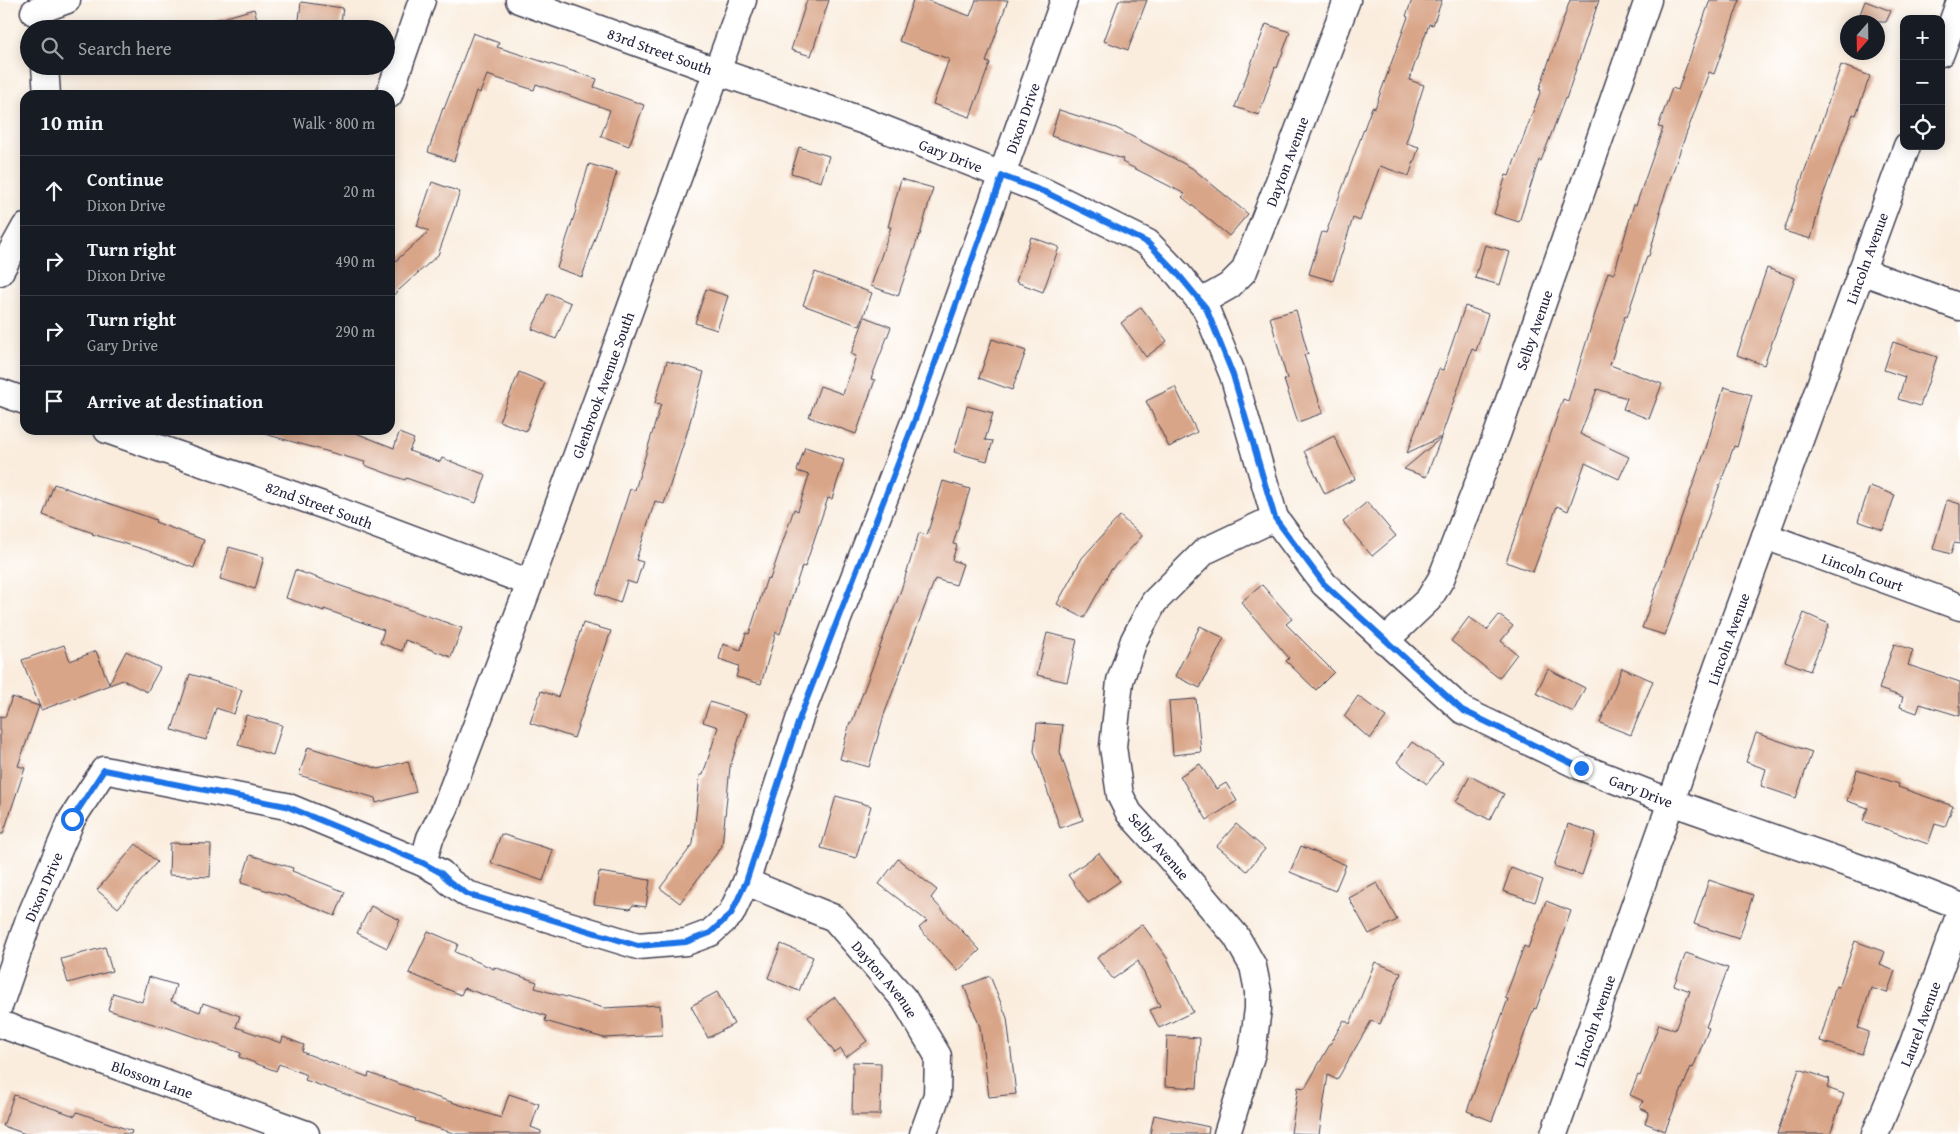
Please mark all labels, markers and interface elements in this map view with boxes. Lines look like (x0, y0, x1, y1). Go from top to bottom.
north arrow (1840, 15, 1885, 60)
map controls (1900, 15, 1945, 150)
button: + (1900, 15, 1945, 60)
search box (20, 20, 395, 75)
street label: 83rd Street South (605, 22, 716, 80)
icon: search (38, 34, 66, 62)
text: Search here (78, 34, 172, 62)
button: − (1900, 60, 1945, 105)
street label: Dixon Drive (1000, 80, 1044, 156)
button: locate (1900, 105, 1945, 150)
text: 10 min (40, 107, 103, 138)
text: Walk · 800 m (292, 111, 375, 135)
street label: Dayton Avenue (1260, 113, 1313, 209)
street label: Gary Drive (916, 133, 986, 177)
text: Continue (87, 165, 164, 193)
icon: ahead (40, 177, 68, 205)
text: 20 m (343, 179, 375, 203)
text: Dixon Drive (87, 193, 166, 217)
street label: Lincoln Avenue (1840, 209, 1893, 307)
text: Turn right (87, 235, 176, 263)
icon: right (40, 247, 68, 275)
text: 490 m (335, 249, 375, 273)
text: Dixon Drive (87, 263, 166, 287)
street label: Selby Avenue (1510, 287, 1557, 373)
text: Turn right (87, 305, 176, 333)
street label: Glenbrook Avenue South (566, 308, 639, 461)
icon: right (40, 317, 68, 345)
text: 290 m (335, 319, 375, 343)
text: Gary Drive (87, 333, 158, 357)
icon: arrive (40, 387, 68, 415)
text: Arrive at destination (87, 387, 263, 415)
street label: 82nd Street South (263, 476, 376, 534)
street label: Lincoln Court (1819, 547, 1907, 596)
street label: Lincoln Avenue (1702, 590, 1754, 687)
route end (1570, 757, 1593, 780)
street label: Gary Drive (1606, 769, 1676, 812)
route start (61, 808, 84, 831)
street label: Selby Avenue (1124, 808, 1194, 884)
street label: Dixon Drive (19, 849, 67, 925)
street label: Dayton Avenue (847, 936, 923, 1022)
street label: Lincoln Avenue (1568, 972, 1620, 1070)
street label: Laurel Avenue (1894, 978, 1945, 1070)
street label: Blossom Lane (109, 1054, 196, 1103)

